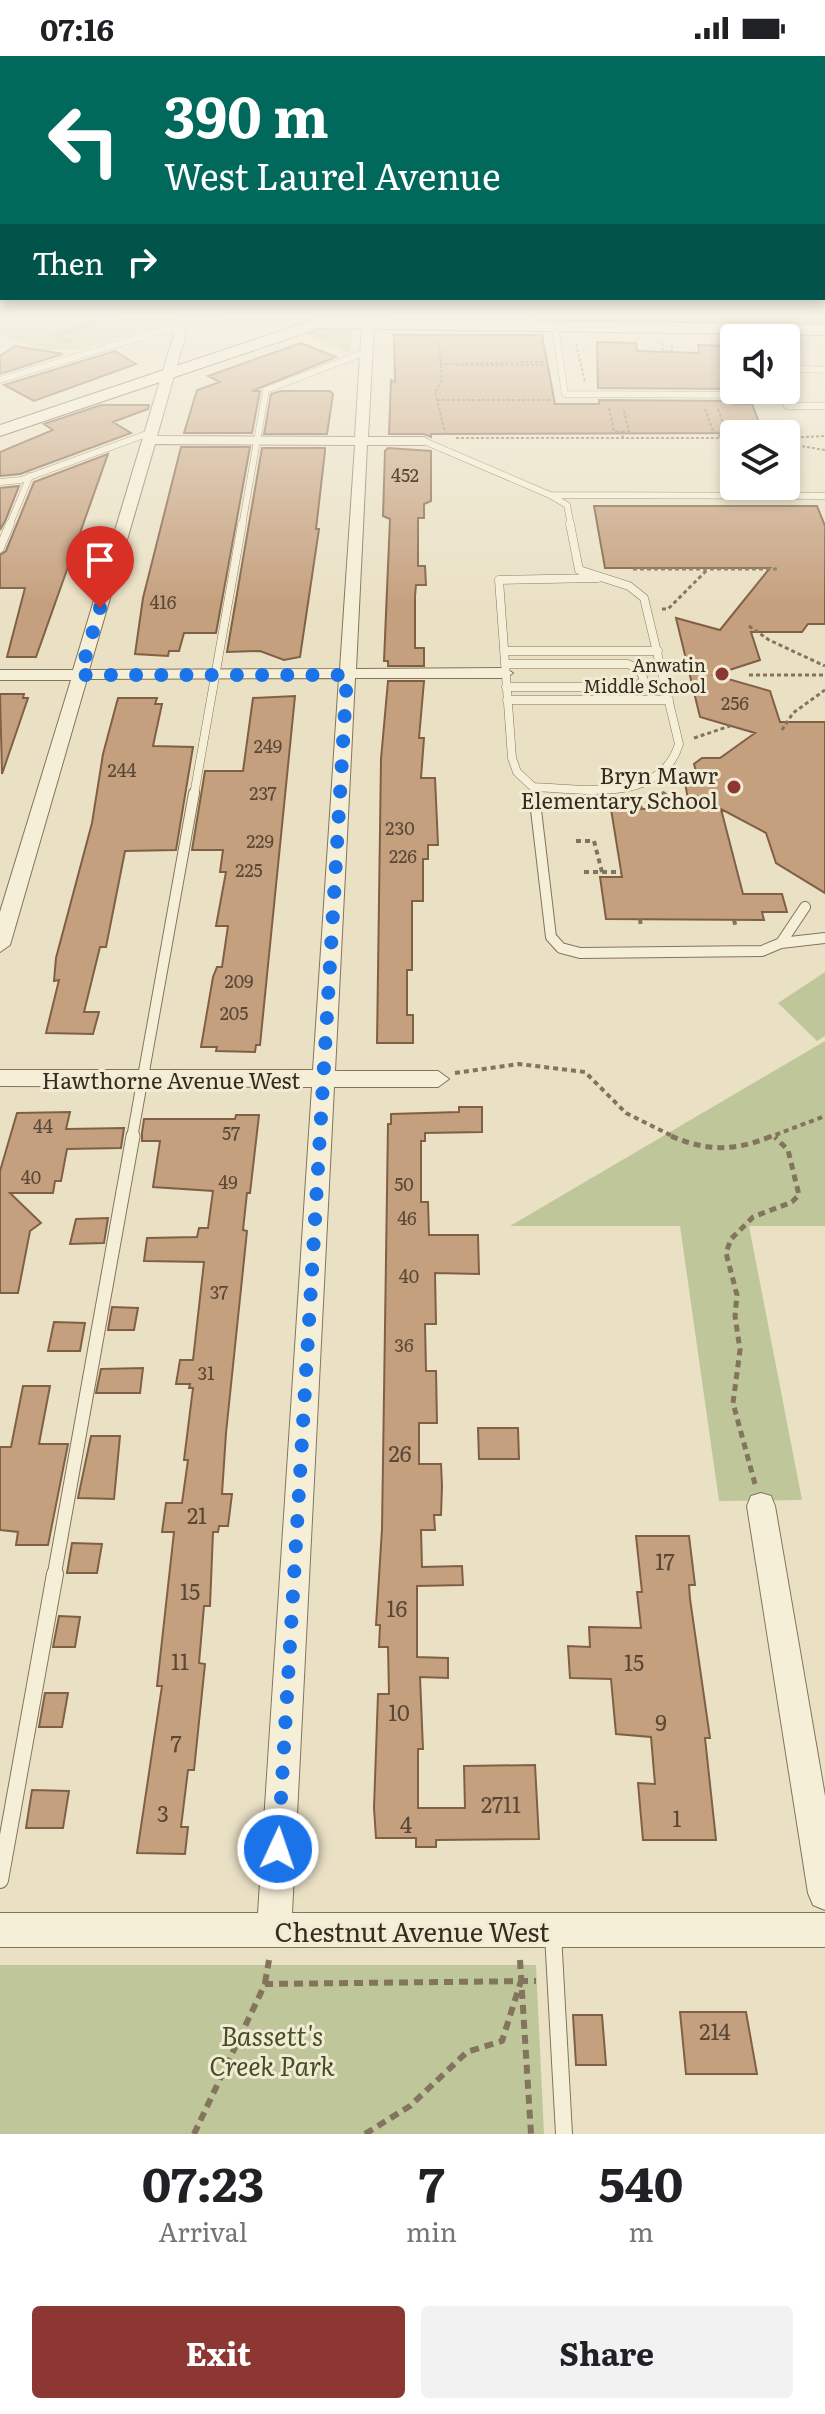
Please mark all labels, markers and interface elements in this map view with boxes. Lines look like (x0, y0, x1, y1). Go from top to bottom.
text: 07:16 (40, 6, 114, 50)
text: 390 m (164, 72, 329, 155)
icon: left (32, 88, 136, 192)
text: West Laurel Avenue (164, 148, 501, 201)
text: Then (32, 240, 104, 284)
icon: right (120, 240, 164, 284)
map controls (720, 324, 800, 500)
button: sound (720, 324, 800, 404)
button: layers (720, 420, 800, 500)
house number: 452 (391, 461, 419, 488)
pin (66, 526, 134, 608)
icon: arrive (78, 538, 122, 582)
house number: 416 (150, 588, 177, 615)
place label: Anwatin Middle School (583, 651, 706, 699)
marker: Anwatin Middle School (713, 665, 731, 683)
house number: 256 (721, 689, 749, 716)
house number: 249 (254, 732, 282, 759)
house number: 244 (108, 756, 137, 783)
place label: Bryn Mawr Elementary School (520, 758, 719, 816)
marker: Bryn Mawr Elementary School (725, 778, 743, 796)
house number: 237 (249, 779, 277, 806)
house number: 230 (385, 814, 415, 841)
house number: 229 (246, 827, 274, 854)
house number: 226 (389, 842, 417, 869)
house number: 225 (235, 856, 263, 883)
house number: 209 (225, 967, 253, 994)
house number: 205 (220, 999, 248, 1026)
street label: Hawthorne Avenue West (42, 1063, 300, 1096)
house number: 44 (33, 1112, 53, 1139)
house number: 57 (222, 1119, 240, 1146)
house number: 40 (21, 1163, 41, 1190)
house number: 49 (218, 1168, 238, 1195)
house number: 50 (394, 1170, 414, 1197)
house number: 46 (397, 1204, 417, 1231)
house number: 40 (399, 1262, 419, 1289)
house number: 37 (210, 1278, 228, 1305)
house number: 36 (394, 1331, 414, 1358)
house number: 31 (197, 1359, 215, 1386)
house number: 26 (389, 1436, 412, 1469)
house number: 21 (187, 1498, 207, 1531)
house number: 17 (655, 1544, 675, 1577)
house number: 15 (180, 1574, 200, 1607)
house number: 16 (387, 1591, 408, 1624)
house number: 11 (171, 1644, 189, 1677)
house number: 15 (624, 1645, 644, 1678)
house number: 10 (388, 1695, 410, 1728)
house number: 9 (655, 1705, 667, 1738)
house number: 7 (170, 1726, 182, 1759)
house number: 2711 (481, 1787, 521, 1820)
house number: 3 (157, 1796, 169, 1829)
house number: 1 (673, 1801, 682, 1834)
position arrow (236, 1807, 320, 1891)
house number: 4 (400, 1807, 412, 1840)
street label: Chestnut Avenue West (274, 1911, 550, 1950)
house number: 214 (699, 2014, 731, 2047)
park label: Bassett's Creek Park (209, 2015, 335, 2084)
text: 07:23 (142, 2146, 264, 2217)
text: 7 (418, 2146, 445, 2217)
text: 540 (599, 2146, 683, 2217)
text: Arrival (159, 2211, 247, 2250)
text: min (406, 2211, 457, 2250)
text: m (628, 2211, 654, 2250)
button: Exit (32, 2306, 405, 2398)
button: Share (421, 2306, 793, 2398)

